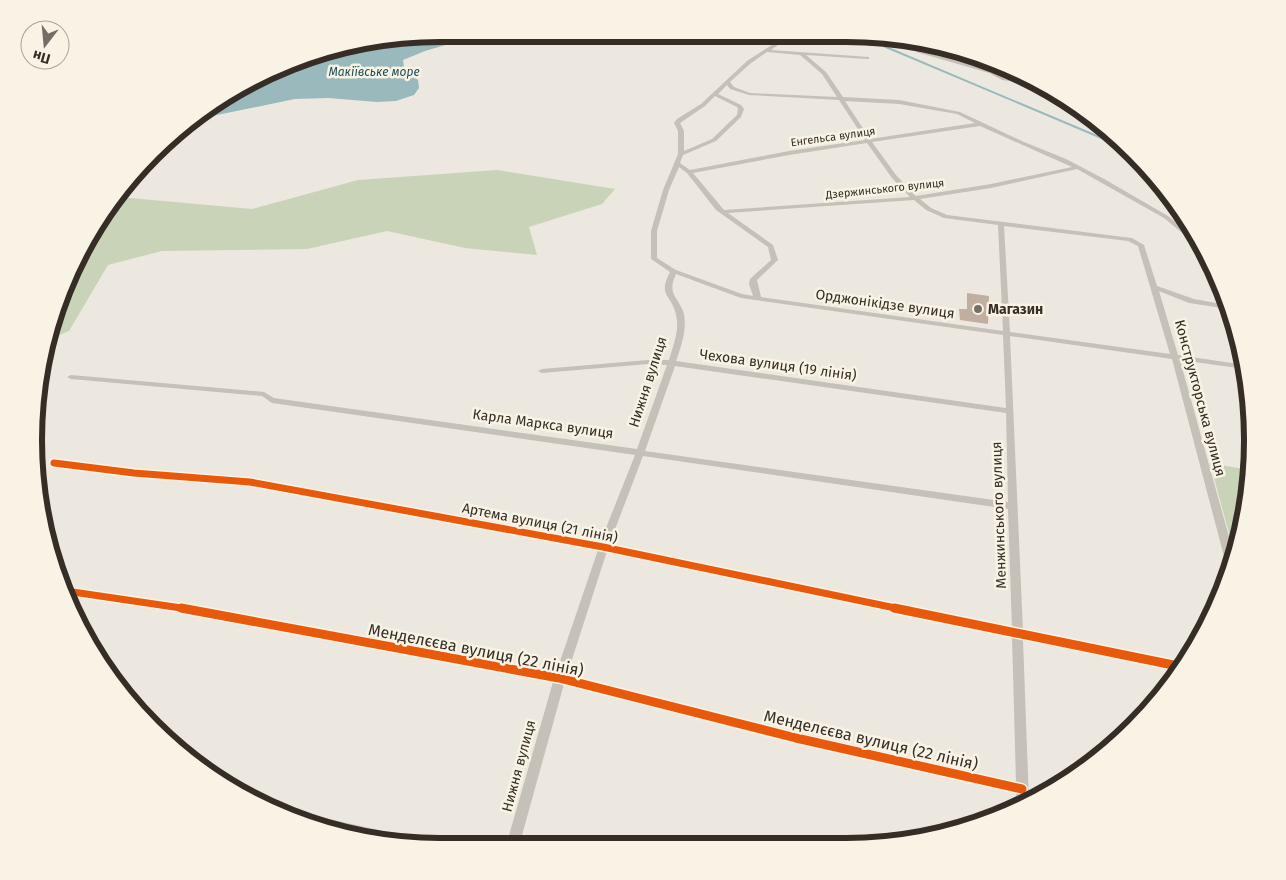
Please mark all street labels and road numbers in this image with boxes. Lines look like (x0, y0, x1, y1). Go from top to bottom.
street label: Енгельса вулиця (790, 125, 876, 149)
street label: Дзержинського вулиця (824, 176, 945, 202)
street label: Орджонікідзе вулиця (814, 286, 956, 322)
street label: Конструкторська вулиця (1171, 318, 1229, 478)
street label: Нижня вулиця (625, 334, 671, 430)
street label: Чехова вулиця (19 лiнiя) (698, 346, 858, 384)
street label: Карла Маркса вулиця (472, 406, 614, 442)
street label: Менжинського вулиця (988, 441, 1010, 589)
street label: Артема вулиця (21 лiнiя) (461, 500, 619, 546)
street label: Менделєєва вулиця (22 лiнiя) (367, 620, 585, 680)
street label: Менделєєва вулиця (22 лiнiя) (762, 706, 980, 774)
street label: Нижня вулиця (499, 718, 539, 814)

